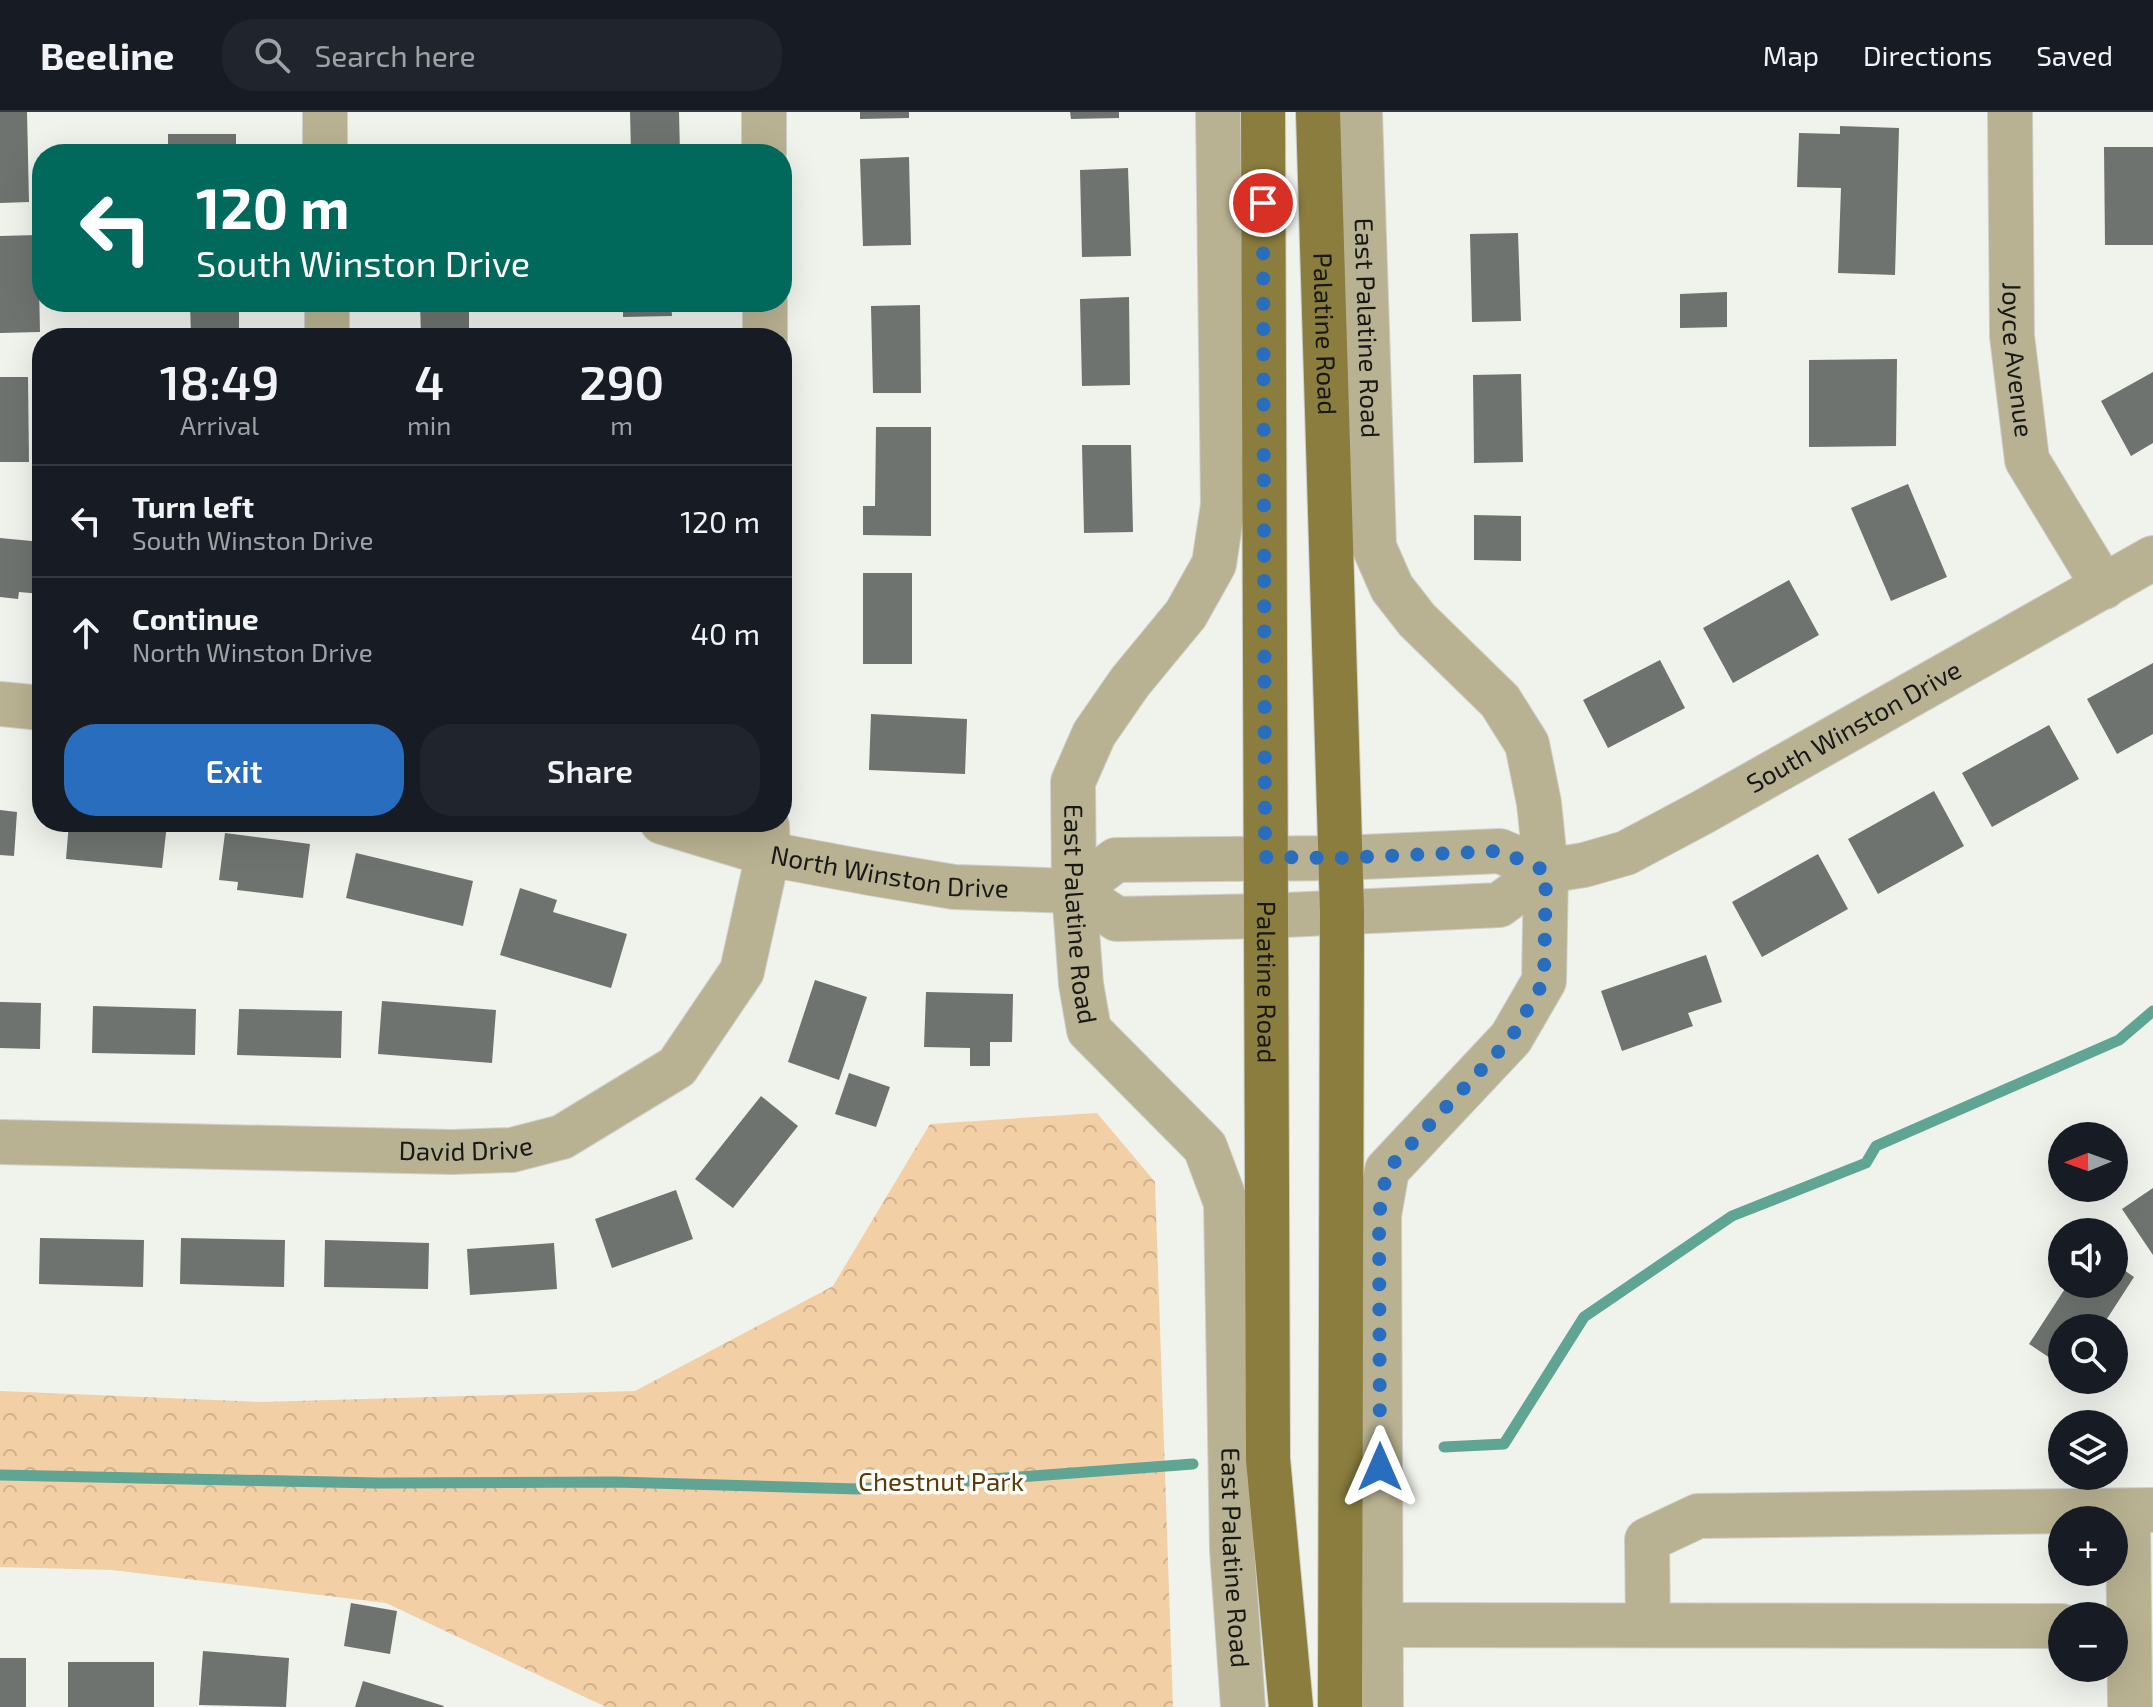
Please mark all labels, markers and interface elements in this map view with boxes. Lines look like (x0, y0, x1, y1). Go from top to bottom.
search box (222, 19, 782, 91)
text: Beeline (40, 32, 174, 78)
icon: search (250, 33, 294, 77)
text: Search here (314, 37, 476, 73)
text: Map (1763, 38, 1819, 72)
text: Directions (1863, 38, 1992, 72)
text: Saved (2036, 38, 2113, 72)
pin (1229, 169, 1297, 237)
text: 120 m (196, 173, 350, 240)
icon: left (64, 176, 168, 280)
icon: arrive (1241, 181, 1285, 225)
street label: East Palatine Road (1349, 217, 1387, 439)
text: South Winston Drive (196, 241, 530, 284)
street label: Palatine Road (1308, 252, 1344, 416)
street label: Joyce Avenue (1998, 282, 2041, 439)
text: 18:49 (160, 352, 279, 410)
text: 4 (414, 352, 444, 410)
text: 290 (579, 352, 664, 410)
text: Arrival (180, 409, 259, 440)
text: min (407, 409, 451, 440)
text: m (610, 409, 633, 440)
text: Turn left (132, 488, 254, 524)
icon: left (64, 499, 108, 543)
text: 120 m (680, 503, 760, 539)
text: South Winston Drive (132, 524, 373, 555)
text: Continue (132, 600, 259, 636)
icon: ahead (64, 611, 108, 655)
text: 40 m (690, 615, 760, 651)
text: North Winston Drive (132, 636, 373, 667)
street label: South Winston Drive (1740, 653, 1966, 798)
button: Exit (64, 724, 404, 816)
button: Share (420, 724, 760, 816)
street label: East Palatine Road (1059, 804, 1105, 1026)
street label: North Winston Drive (768, 838, 1009, 903)
street label: Palatine Road (1252, 901, 1284, 1063)
north arrow (2048, 1122, 2128, 1202)
map controls (2048, 1122, 2128, 1682)
street label: David Drive (398, 1128, 536, 1166)
button: sound (2048, 1218, 2128, 1298)
button: search (2048, 1314, 2128, 1394)
button: layers (2048, 1410, 2128, 1490)
position arrow (1338, 1425, 1422, 1509)
street label: East Palatine Road (1216, 1447, 1257, 1669)
park label: Chestnut Park (858, 1465, 1024, 1496)
button: + (2048, 1506, 2128, 1586)
button: − (2048, 1602, 2128, 1682)

